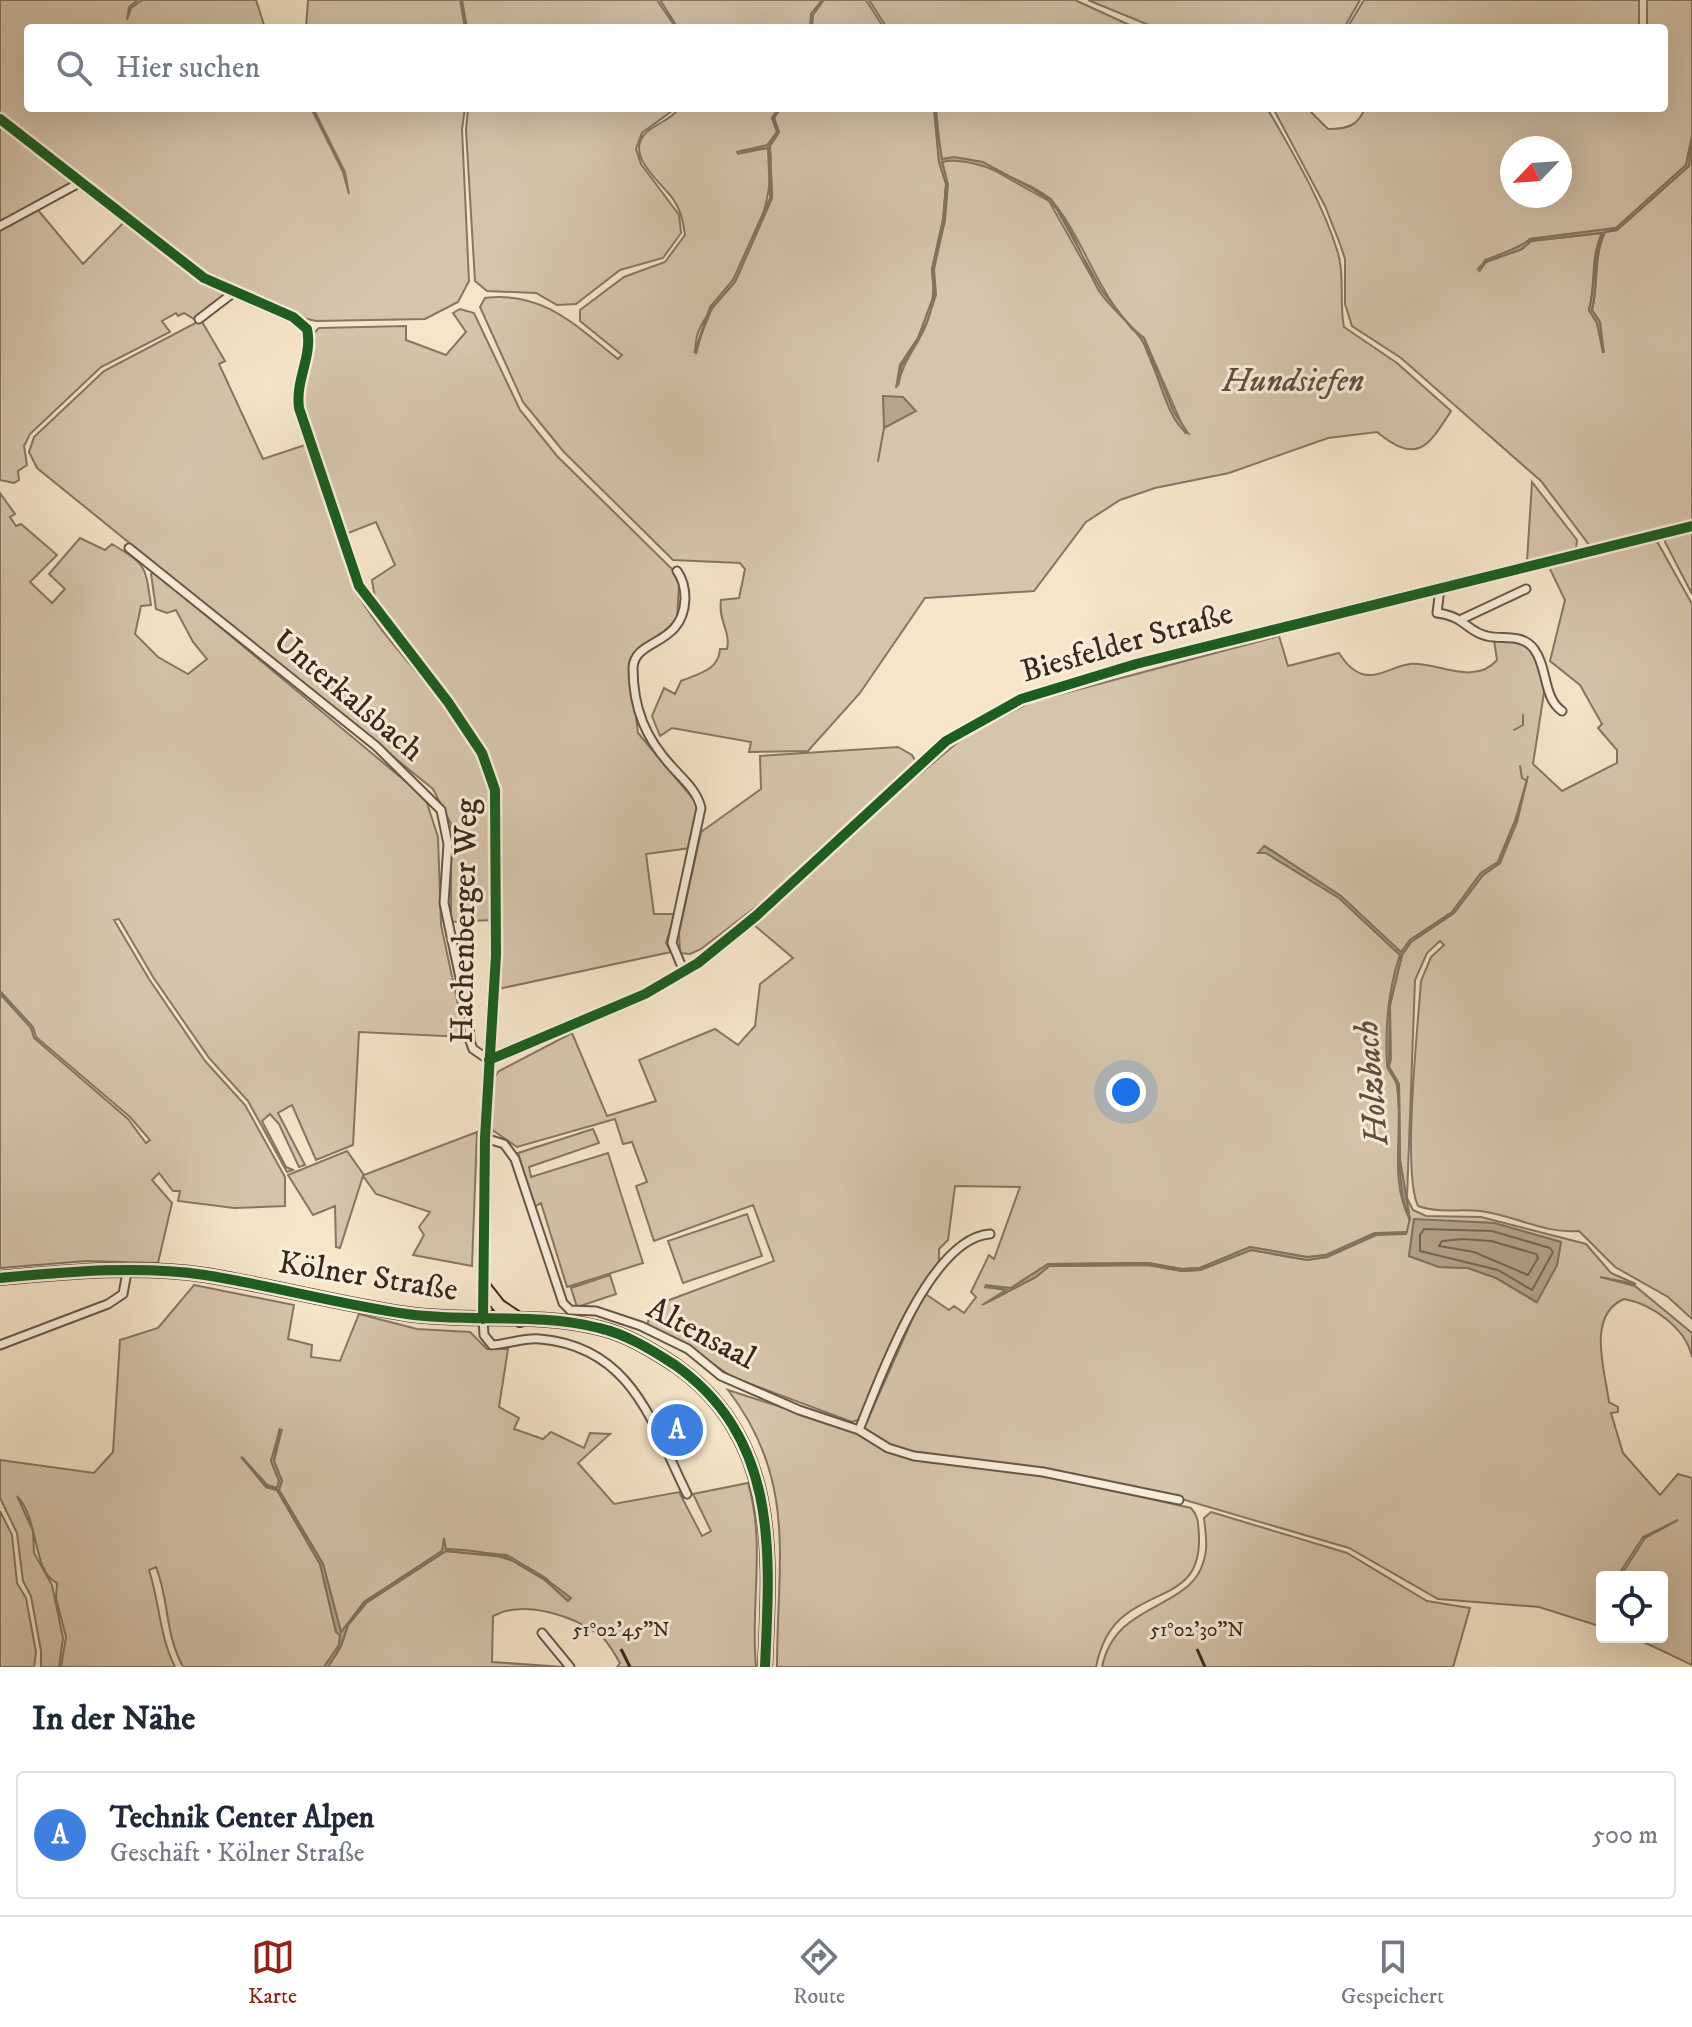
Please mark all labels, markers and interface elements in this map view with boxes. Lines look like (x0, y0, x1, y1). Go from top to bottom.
search box (24, 24, 1668, 112)
icon: search (52, 46, 96, 90)
text: Hier suchen (116, 50, 260, 87)
north arrow (1500, 136, 1572, 208)
park label: Hundsiefen (1221, 362, 1364, 402)
street label: Biesfelder Straße (1017, 594, 1237, 692)
street label: Unterkalsbach (264, 621, 432, 771)
street label: Hachenberger Weg (443, 798, 487, 1044)
water label: Holzbach (1346, 1019, 1398, 1148)
your location (1106, 1072, 1146, 1112)
street label: Kölner Straße (276, 1243, 460, 1311)
street label: Altensaal (640, 1289, 763, 1379)
pin: A (651, 1400, 703, 1460)
map controls (1596, 1571, 1668, 1643)
button: locate (1596, 1571, 1668, 1643)
text: 51°02'45"N (572, 1618, 670, 1643)
text: 51°02'30"N (1150, 1618, 1244, 1643)
text: In der Nähe (32, 1698, 195, 1740)
text: Technik Center Alpen (110, 1800, 374, 1837)
text: A (52, 1819, 68, 1852)
text: 500 m (1592, 1819, 1658, 1852)
text: Geschäft · Kölner Straße (110, 1837, 365, 1870)
tab: Karte (248, 1935, 297, 2010)
tab: Route (793, 1935, 845, 2010)
tab: Gespeichert (1341, 1935, 1444, 2010)

